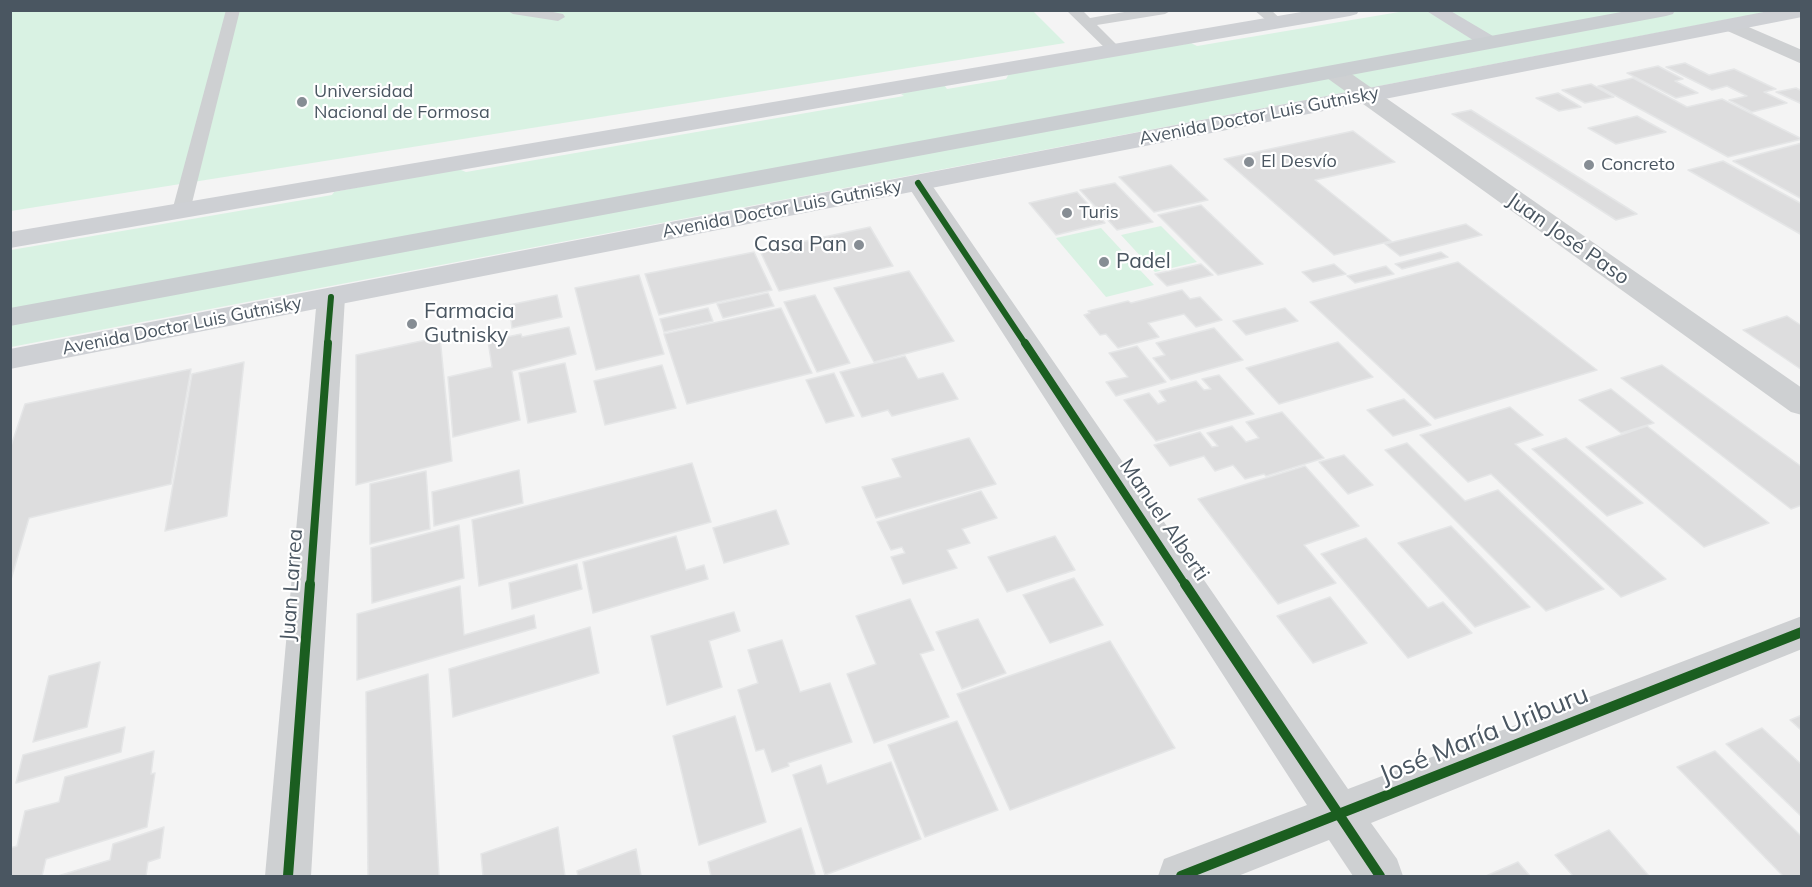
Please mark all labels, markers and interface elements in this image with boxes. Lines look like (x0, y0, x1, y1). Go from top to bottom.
place label: Universidad Nacional de Formosa (314, 81, 490, 124)
street label: Avenida Doctor Luis Gutnisky (1137, 82, 1381, 150)
marker: Universidad Nacional de Formosa (295, 95, 309, 109)
place label: El Desvío (1261, 151, 1337, 173)
place label: Concreto (1601, 154, 1675, 176)
marker: El Desvío (1242, 155, 1256, 169)
marker: Concreto (1582, 158, 1596, 172)
street label: Avenida Doctor Luis Gutnisky (660, 175, 904, 243)
street label: Juan José Paso (1502, 187, 1634, 291)
place label: Turis (1079, 202, 1119, 224)
marker: Turis (1060, 206, 1074, 220)
place label: Casa Pan (754, 232, 847, 258)
marker: Casa Pan (852, 238, 866, 252)
place label: Padel (1116, 249, 1171, 275)
marker: Padel (1097, 255, 1111, 269)
street label: Avenida Doctor Luis Gutnisky (60, 292, 304, 360)
place label: Farmacia Gutnisky (424, 299, 515, 349)
marker: Farmacia Gutnisky (405, 317, 419, 331)
street label: Manuel Alberti (1114, 454, 1214, 586)
street label: Juan Larrea (276, 528, 308, 642)
street label: José María Uriburu (1375, 679, 1593, 791)

